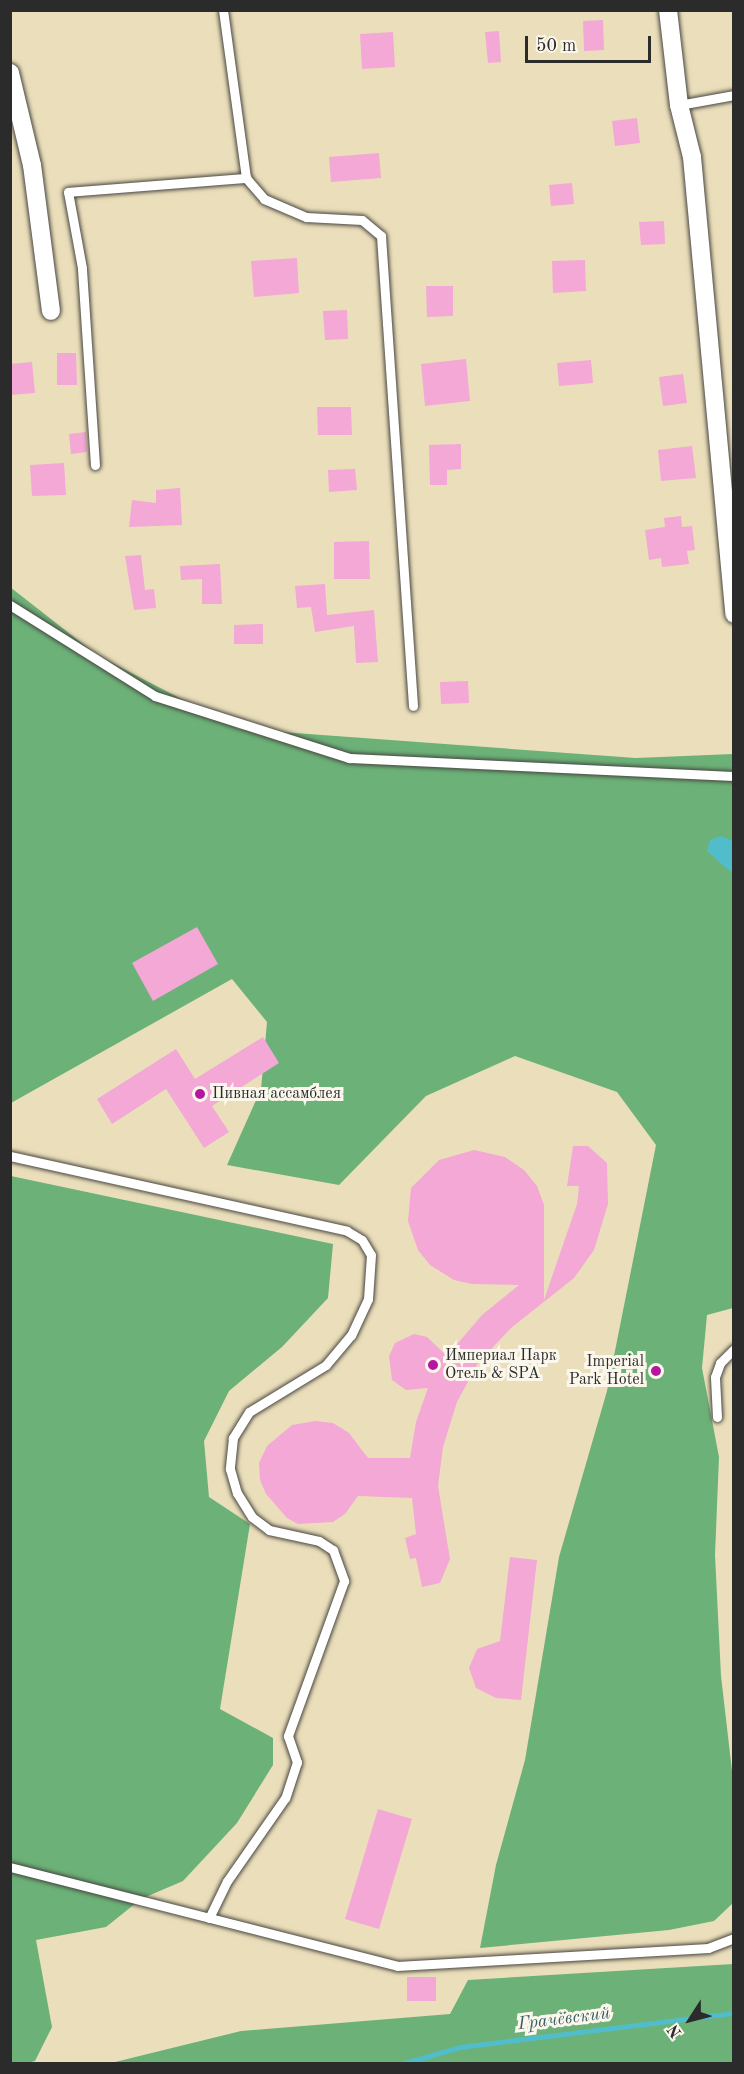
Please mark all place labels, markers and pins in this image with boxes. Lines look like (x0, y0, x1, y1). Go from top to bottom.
place label: Пивная ассамблея (212, 1084, 341, 1104)
marker: Пивная ассамблея (193, 1087, 207, 1101)
place label: Империал Парк Отель & SPA (445, 1346, 557, 1384)
place label: Imperial Park Hotel (569, 1352, 644, 1390)
marker: Империал Парк Отель & SPA (426, 1358, 440, 1372)
marker: Imperial Park Hotel (649, 1364, 663, 1378)

